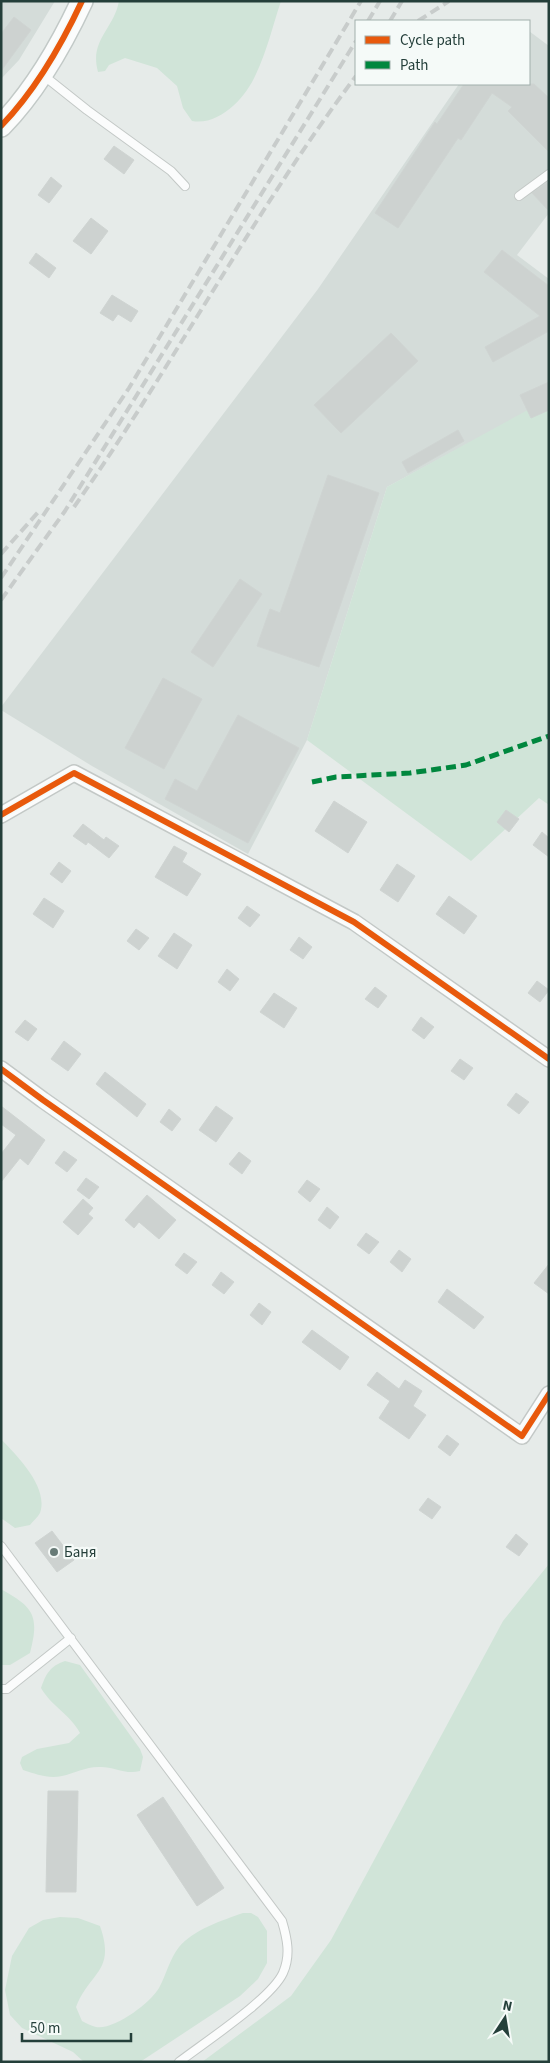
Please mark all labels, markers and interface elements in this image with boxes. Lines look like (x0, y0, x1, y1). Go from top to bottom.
legend (355, 20, 530, 85)
text: Cycle path (400, 30, 465, 51)
text: Path (400, 55, 428, 76)
place label: Баня (64, 1542, 96, 1563)
marker: Баня (48, 1546, 60, 1558)
north arrow (480, 1993, 530, 2043)
text: N (501, 1996, 514, 2017)
scale bar (22, 2010, 131, 2042)
text: 50 m (30, 2018, 60, 2039)

